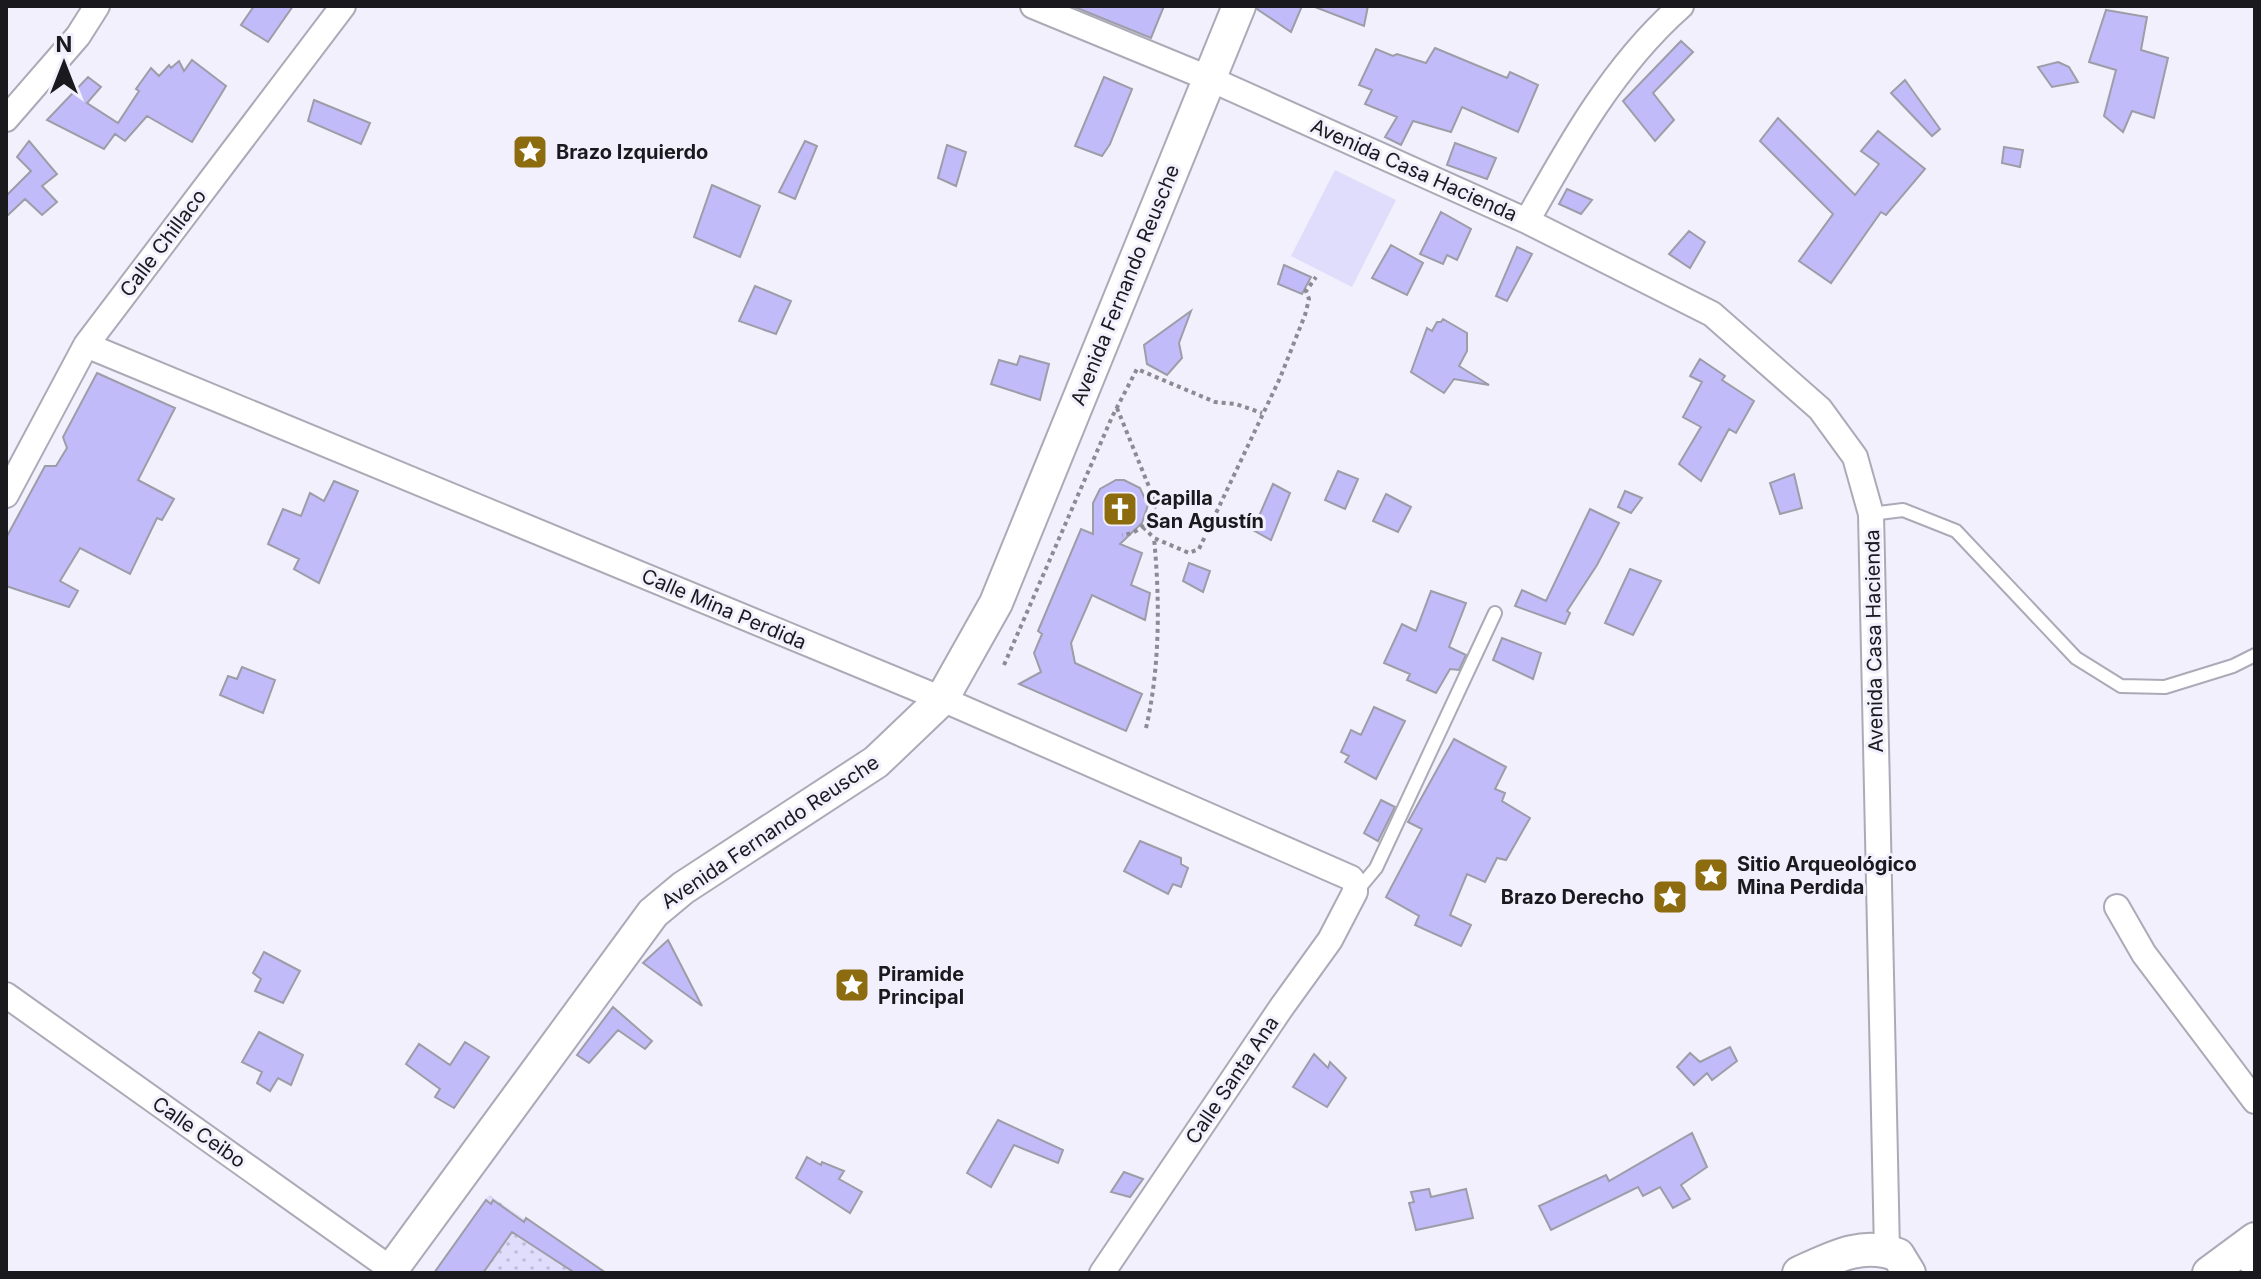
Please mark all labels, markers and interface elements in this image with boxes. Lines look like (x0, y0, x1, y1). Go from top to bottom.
north arrow (24, 24, 104, 104)
text: N (56, 31, 72, 57)
street label: Avenida Casa Hacienda (1307, 114, 1521, 226)
place icon: Brazo Izquierdo (511, 133, 549, 171)
place label: Brazo Izquierdo (556, 140, 708, 164)
street label: Avenida Fernando Reusche (1066, 161, 1184, 409)
street label: Calle Chillaco (115, 184, 211, 302)
place label: Capilla San Agustín (1146, 486, 1264, 533)
church icon: Capilla San Agustín (1101, 490, 1139, 528)
street label: Avenida Casa Hacienda (1860, 529, 1888, 753)
street label: Calle Mina Perdida (638, 563, 810, 655)
street label: Avenida Fernando Reusche (657, 750, 883, 914)
place label: Sitio Arqueológico Mina Perdida (1737, 852, 1917, 899)
place icon: Sitio Arqueológico Mina Perdida (1692, 856, 1730, 894)
place icon: Brazo Derecho (1651, 878, 1689, 916)
place label: Brazo Derecho (1501, 885, 1644, 909)
place label: Piramide Principal (878, 962, 964, 1009)
place icon: Piramide Principal (833, 966, 871, 1004)
street label: Calle Santa Ana (1180, 1012, 1284, 1148)
street label: Calle Ceibo (148, 1091, 250, 1173)

